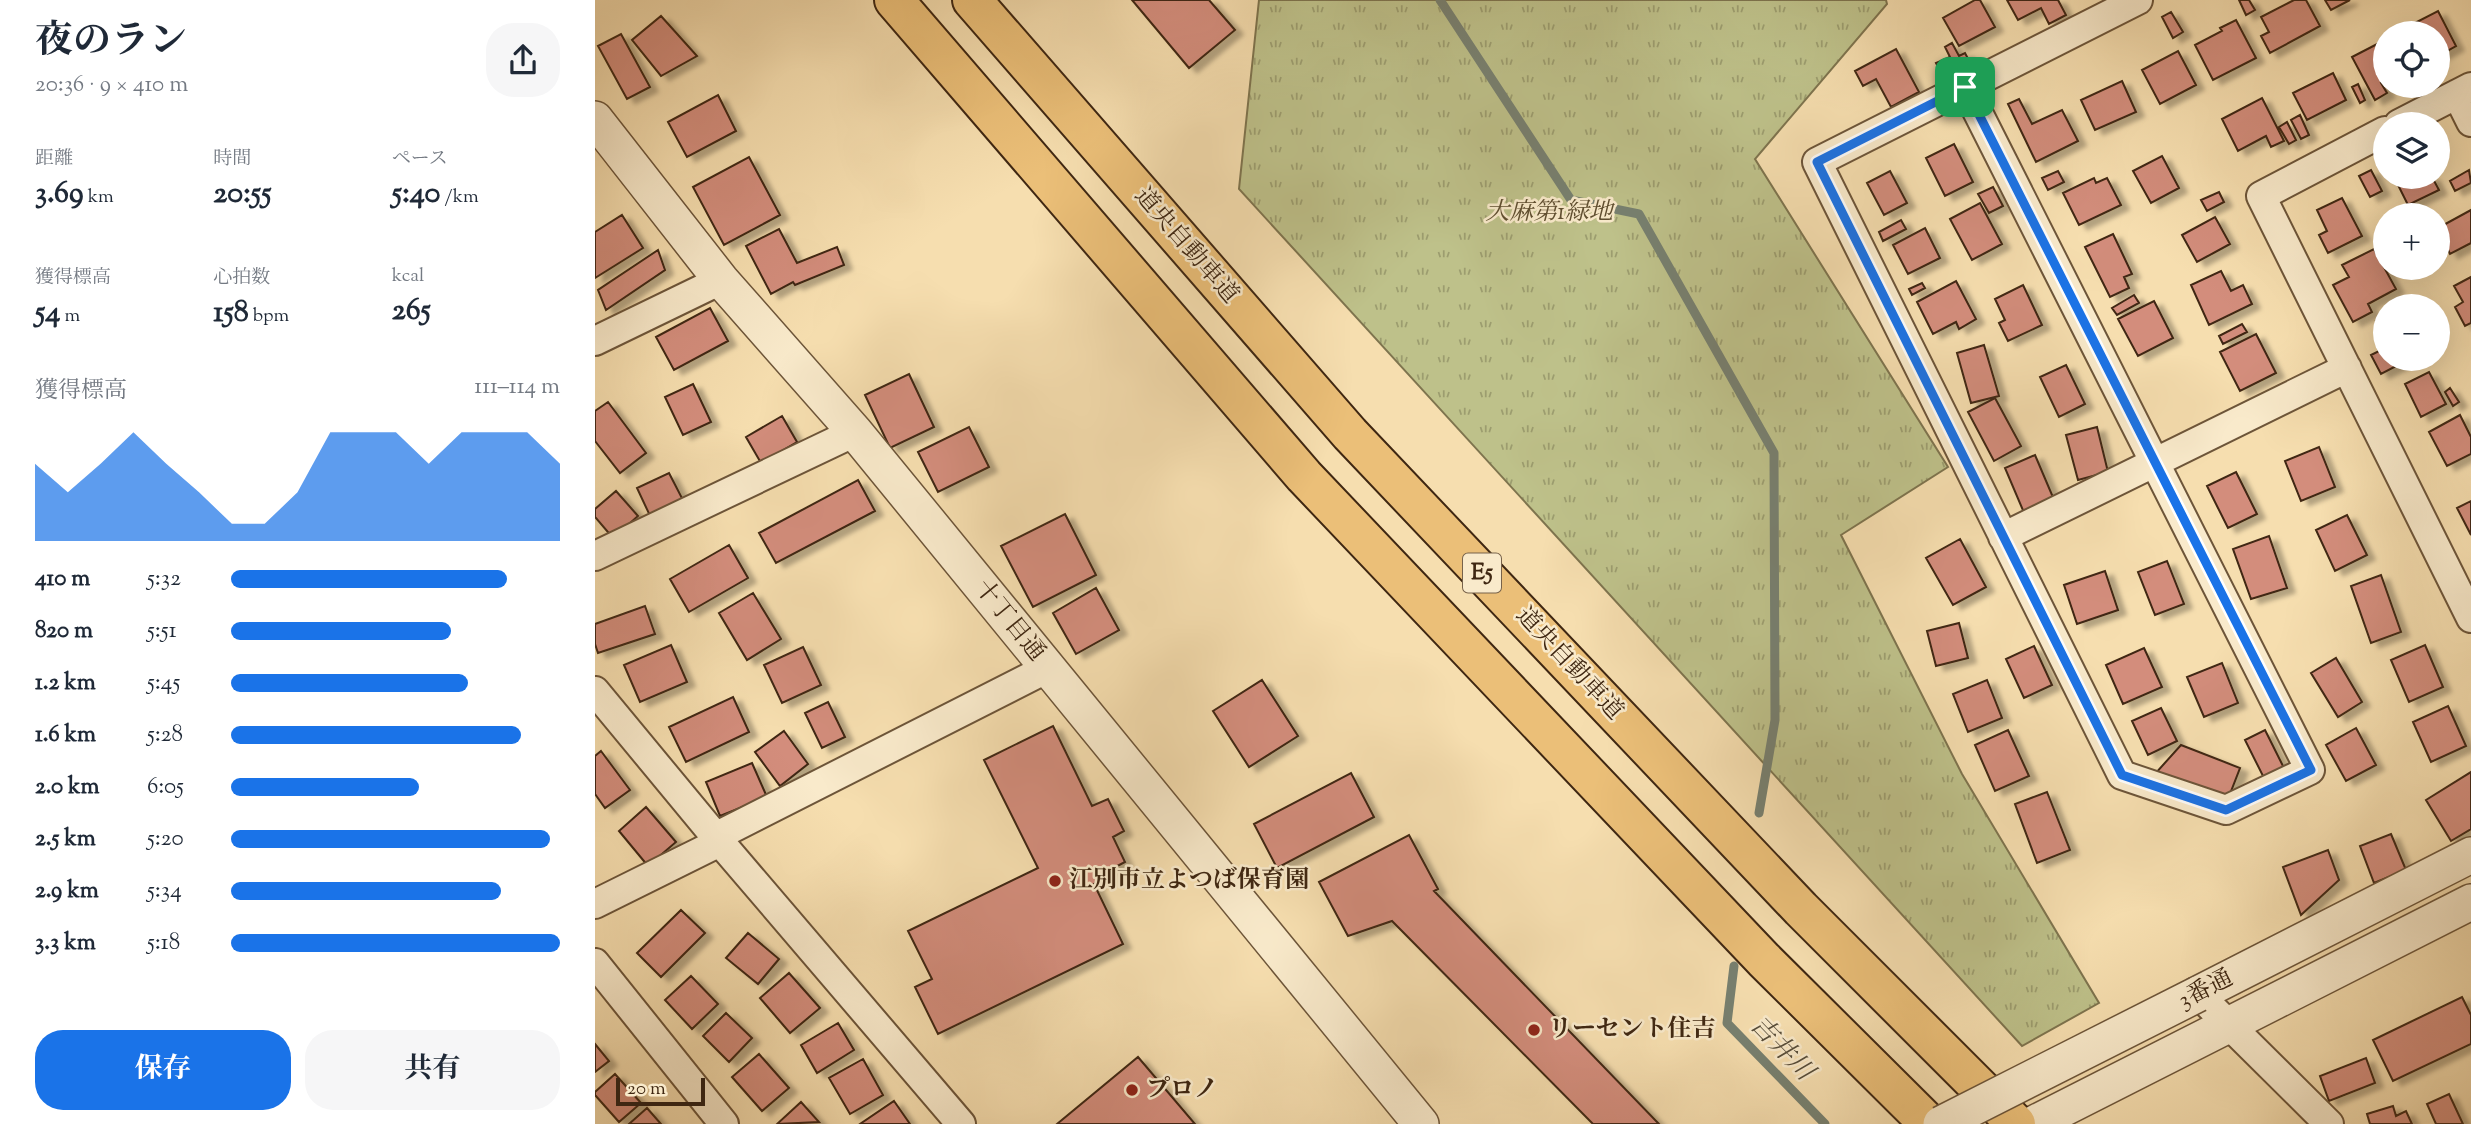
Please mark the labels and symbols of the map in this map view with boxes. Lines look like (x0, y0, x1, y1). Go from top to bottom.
pin (1935, 57, 1995, 117)
street label: 道央自動車道 (1126, 181, 1246, 311)
park label: 大麻第1緑地 (1485, 196, 1616, 230)
road number: E5 (1463, 554, 1501, 593)
street label: 十丁目通 (966, 573, 1052, 669)
street label: 道央自動車道 (1507, 600, 1631, 728)
place label: 江別市立よつば保育園 (1069, 864, 1309, 898)
marker: 江別市立よつば保育園 (1047, 873, 1063, 889)
street label: 3番通 (2173, 962, 2239, 1018)
water label: 吉井川 (1741, 1008, 1823, 1092)
place label: リーセント住吉 (1548, 1013, 1716, 1047)
marker: リーセント住吉 (1526, 1022, 1542, 1038)
place label: プロノ (1146, 1073, 1218, 1107)
scale bar (616, 1075, 705, 1107)
marker: プロノ (1124, 1082, 1140, 1098)

